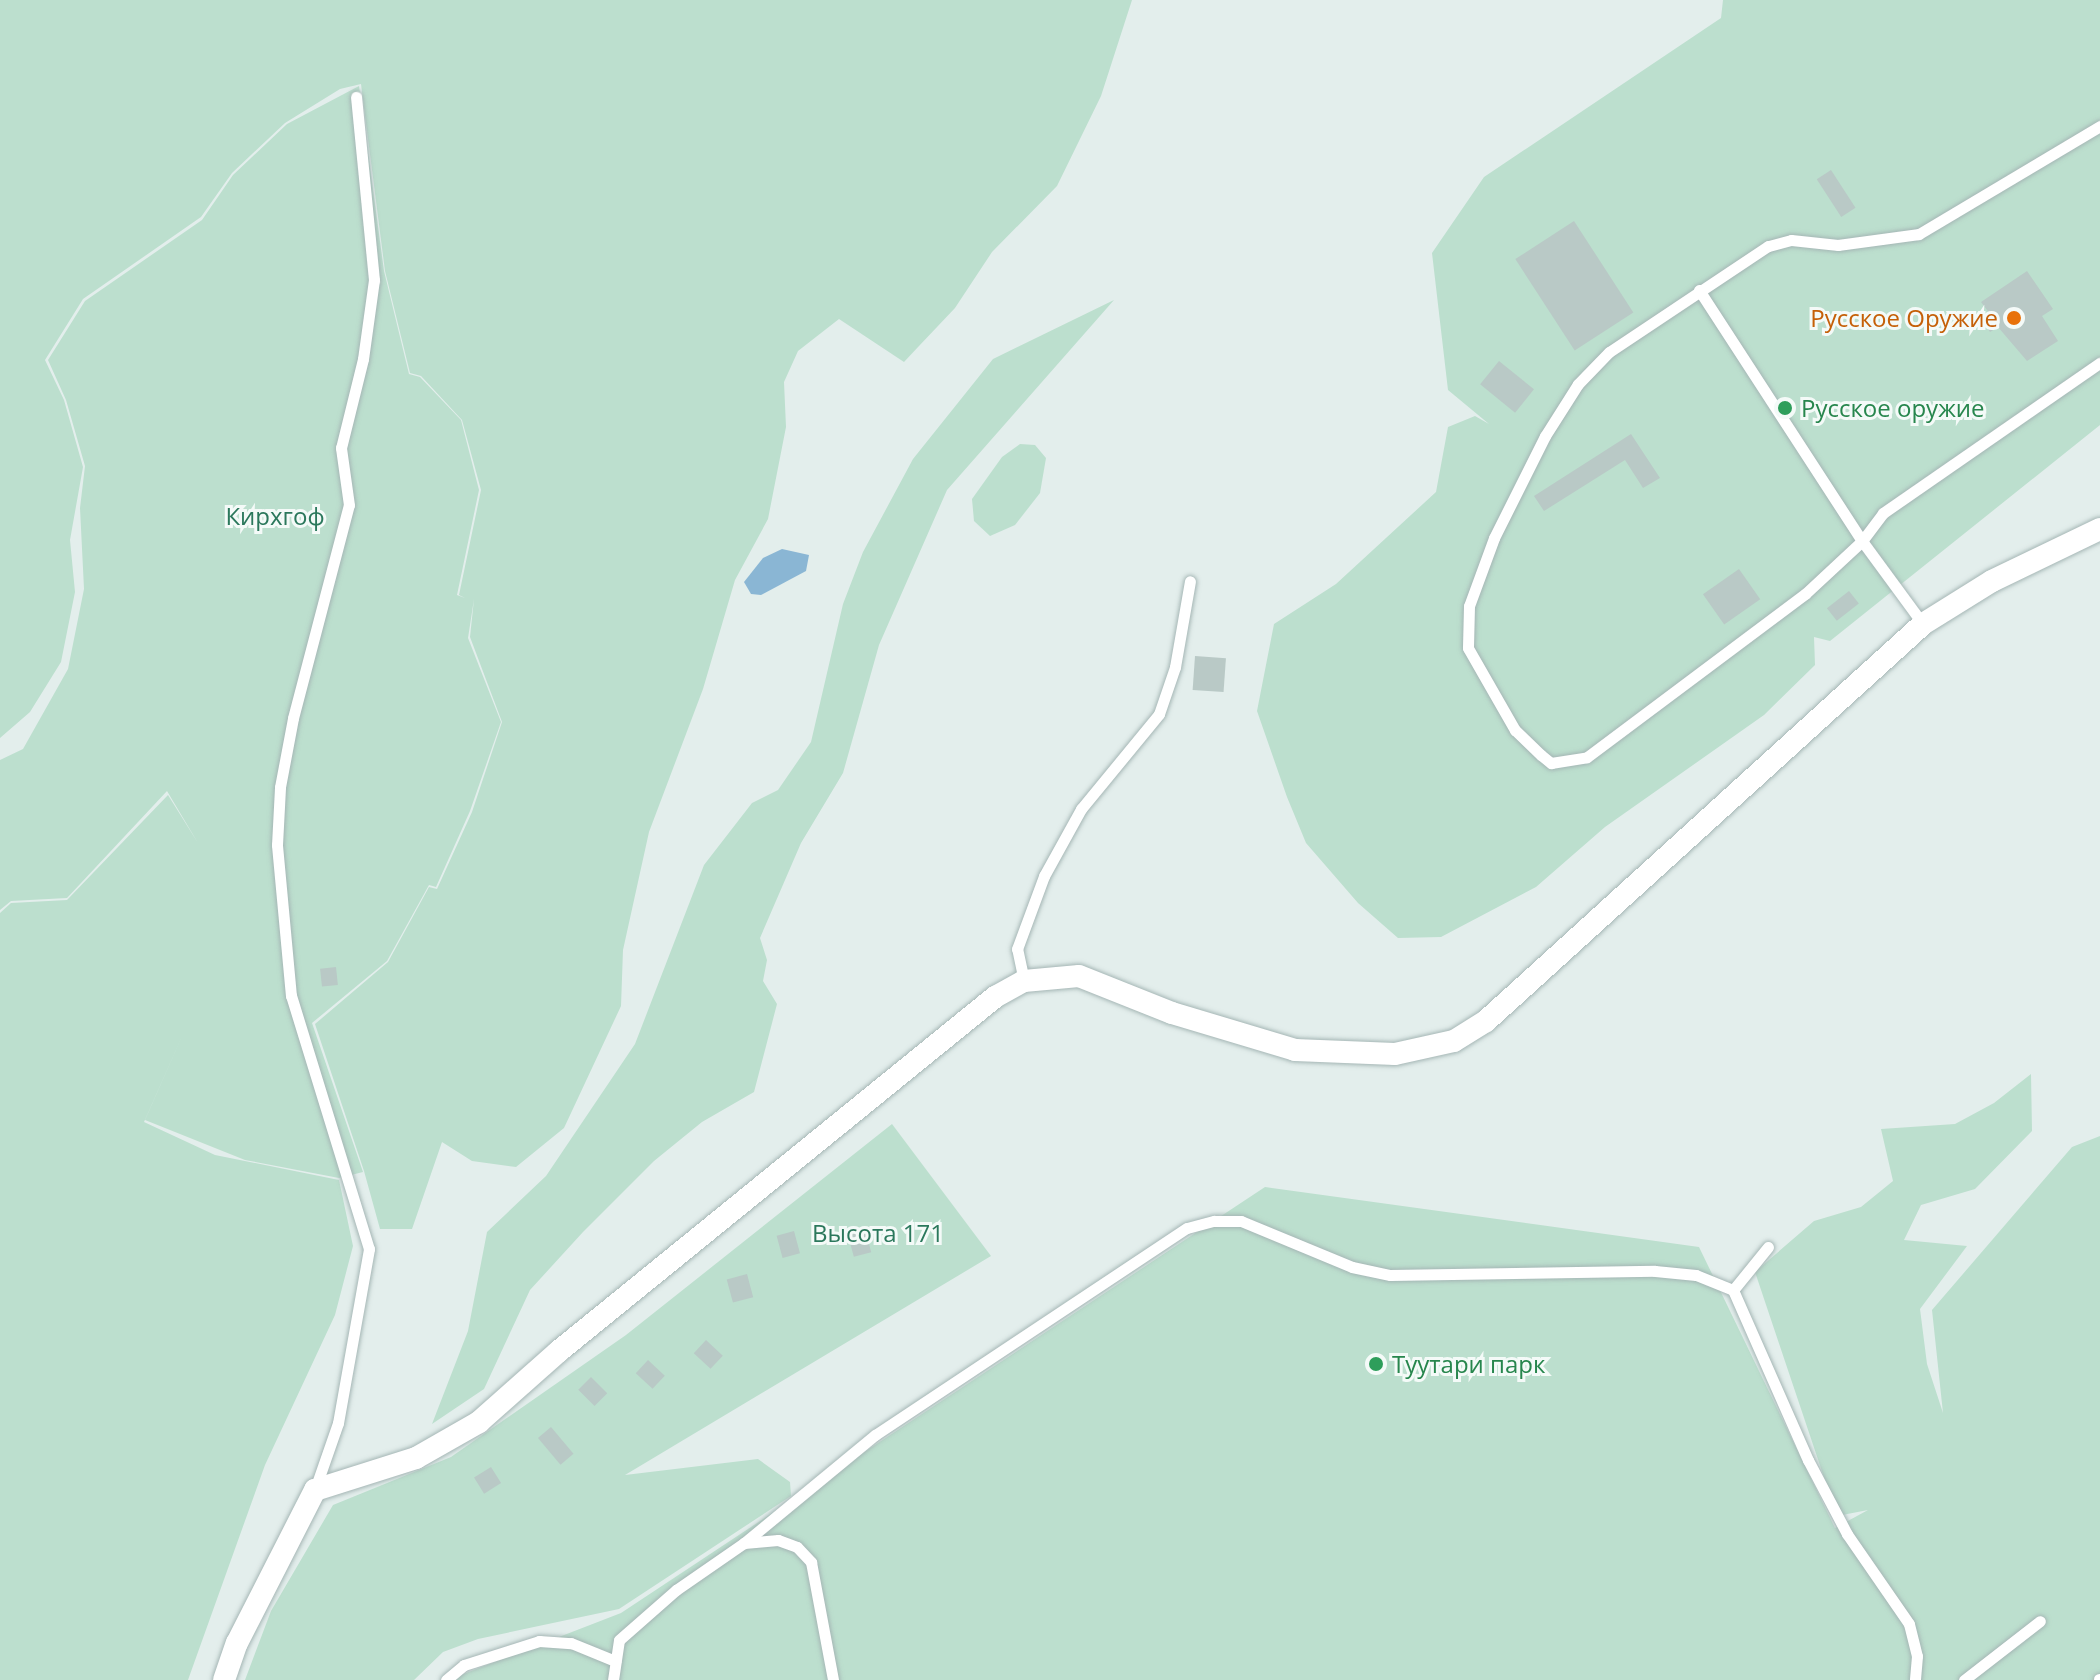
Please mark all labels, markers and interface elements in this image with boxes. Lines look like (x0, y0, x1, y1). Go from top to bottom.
place label: Русское Оружие (1810, 304, 1998, 332)
marker: Русское Оружие (2005, 309, 2023, 327)
place label: Русское оружие (1801, 394, 1985, 422)
marker: Русское оружие (1776, 399, 1794, 417)
park label: Кирхгоф (225, 502, 325, 530)
park label: Высота 171 (812, 1219, 944, 1247)
place label: Туутари парк (1392, 1350, 1545, 1378)
marker: Туутари парк (1367, 1355, 1385, 1373)

